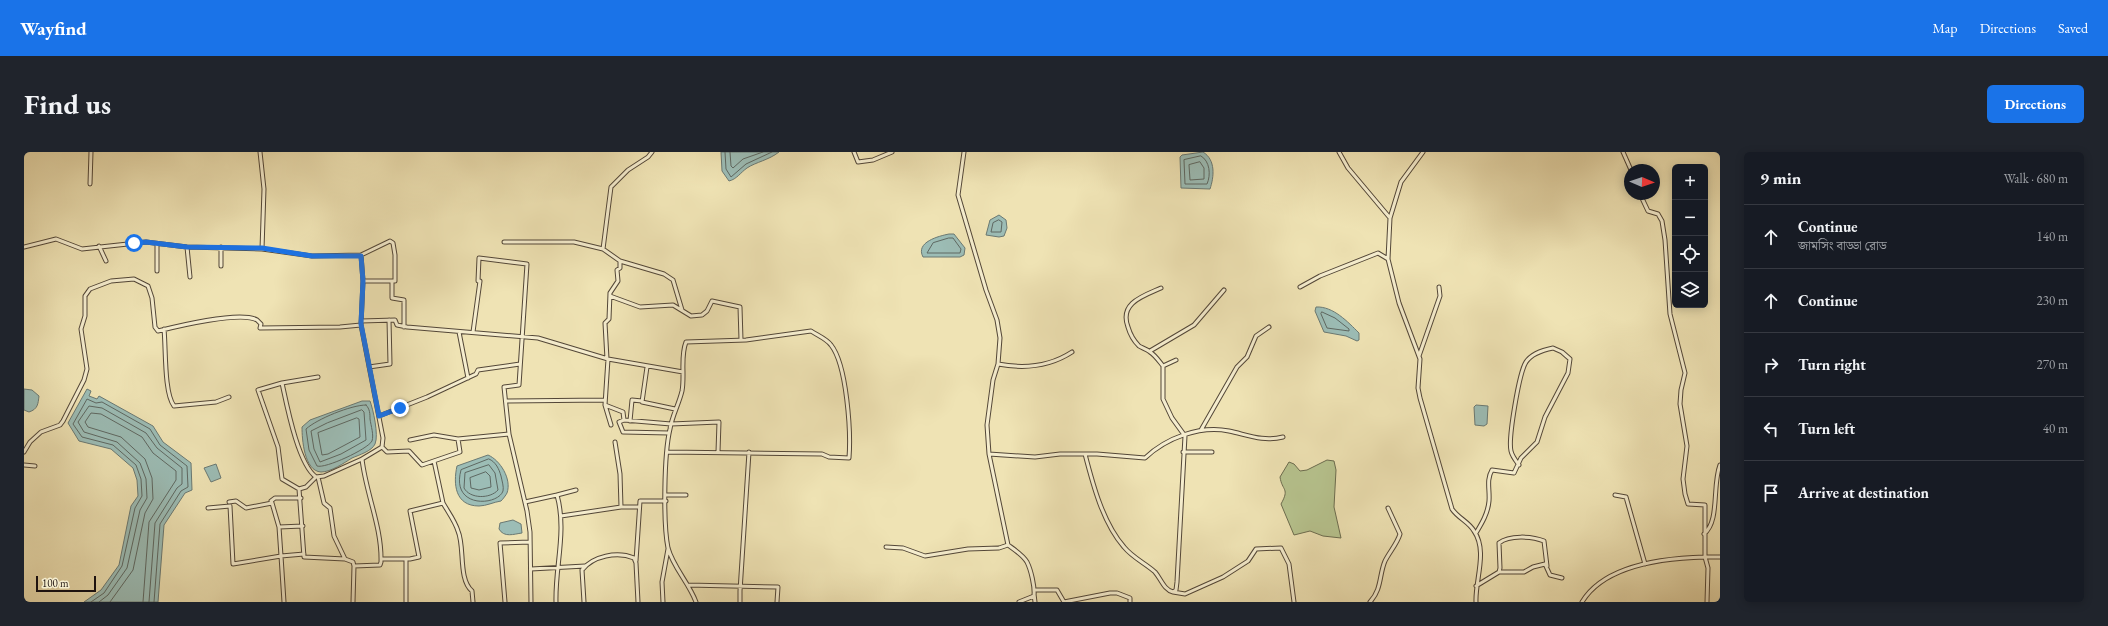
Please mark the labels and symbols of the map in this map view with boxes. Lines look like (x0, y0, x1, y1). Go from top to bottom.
north arrow (1624, 164, 1660, 200)
route start (125, 234, 143, 252)
route end (391, 399, 409, 417)
scale bar (36, 574, 96, 593)

